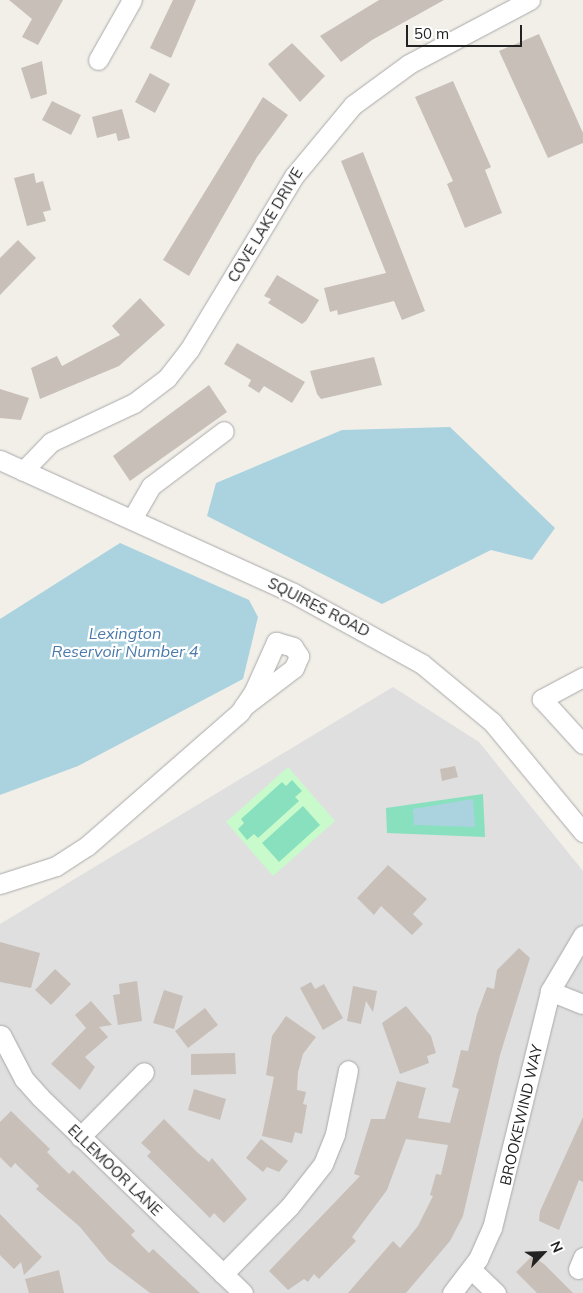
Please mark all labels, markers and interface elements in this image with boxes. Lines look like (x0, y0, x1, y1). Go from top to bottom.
scale bar (408, 15, 524, 47)
text: 50 m (414, 24, 449, 43)
street label: COVE LAKE DRIVE (224, 164, 306, 286)
street label: SQUIRES ROAD (265, 574, 373, 640)
water label: Lexington Reservoir Number 4 (52, 623, 198, 661)
street label: BROOKEWIND WAY (496, 1043, 546, 1187)
street label: ELLEMOOR LANE (64, 1121, 166, 1219)
north arrow (518, 1228, 568, 1278)
text: N (546, 1238, 567, 1255)

